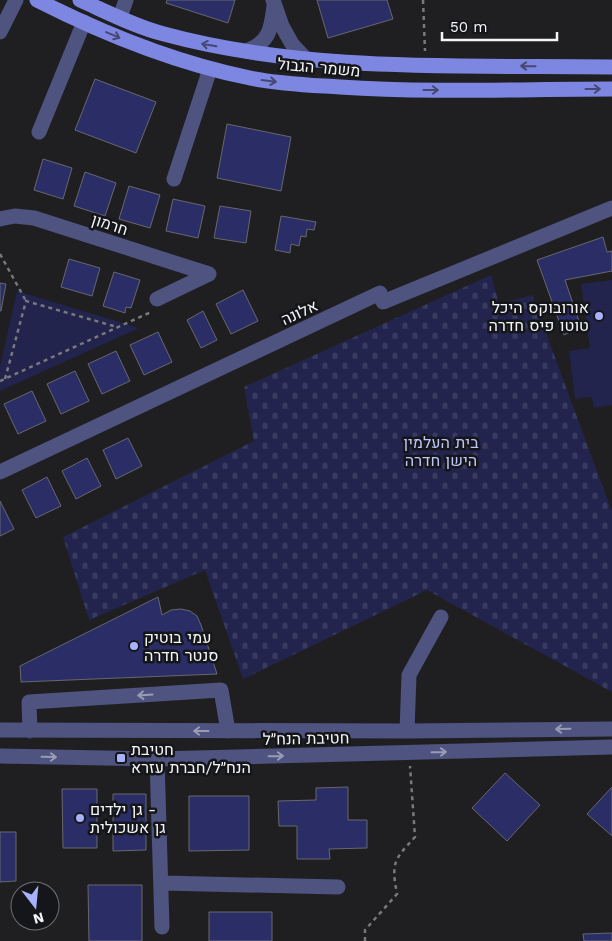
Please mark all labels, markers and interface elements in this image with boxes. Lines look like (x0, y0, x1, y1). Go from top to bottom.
scale bar (442, 10, 557, 42)
text: 50 m (450, 18, 487, 36)
one-way arrow (105, 30, 120, 40)
one-way arrow (202, 39, 218, 49)
street label: משמר הגבול (277, 54, 361, 81)
one-way arrow (521, 61, 537, 71)
one-way arrow (260, 76, 276, 86)
one-way arrow (584, 84, 601, 94)
one-way arrow (422, 85, 439, 95)
street label: חרמון (89, 210, 130, 239)
street label: אלונה (278, 296, 321, 329)
place label: אורובוקס היכל טוטו פיס חדרה (489, 298, 589, 335)
marker: אורובוקס היכל טוטו פיס חדרה (593, 310, 605, 322)
park label: בית העלמין הישן חדרה (403, 433, 479, 470)
place label: עמי בוטיק סנטר חדרה (144, 628, 218, 665)
marker: עמי בוטיק סנטר חדרה (128, 640, 140, 652)
one-way arrow (137, 690, 153, 699)
one-way arrow (556, 724, 572, 734)
one-way arrow (193, 726, 210, 736)
street label: חטיבת הנח״ל (263, 728, 350, 749)
place label: חטיבת הנח״ל/חברת עזרא (131, 740, 251, 777)
one-way arrow (430, 747, 446, 756)
one-way arrow (268, 751, 284, 761)
one-way arrow (40, 752, 56, 762)
marker: חטיבת הנח״ל/חברת עזרא (115, 752, 127, 764)
place label: גן ילדים - גן אשכולית (90, 800, 166, 837)
marker: גן ילדים - גן אשכולית (74, 812, 86, 824)
north arrow (10, 881, 60, 931)
text: N (31, 909, 46, 928)

